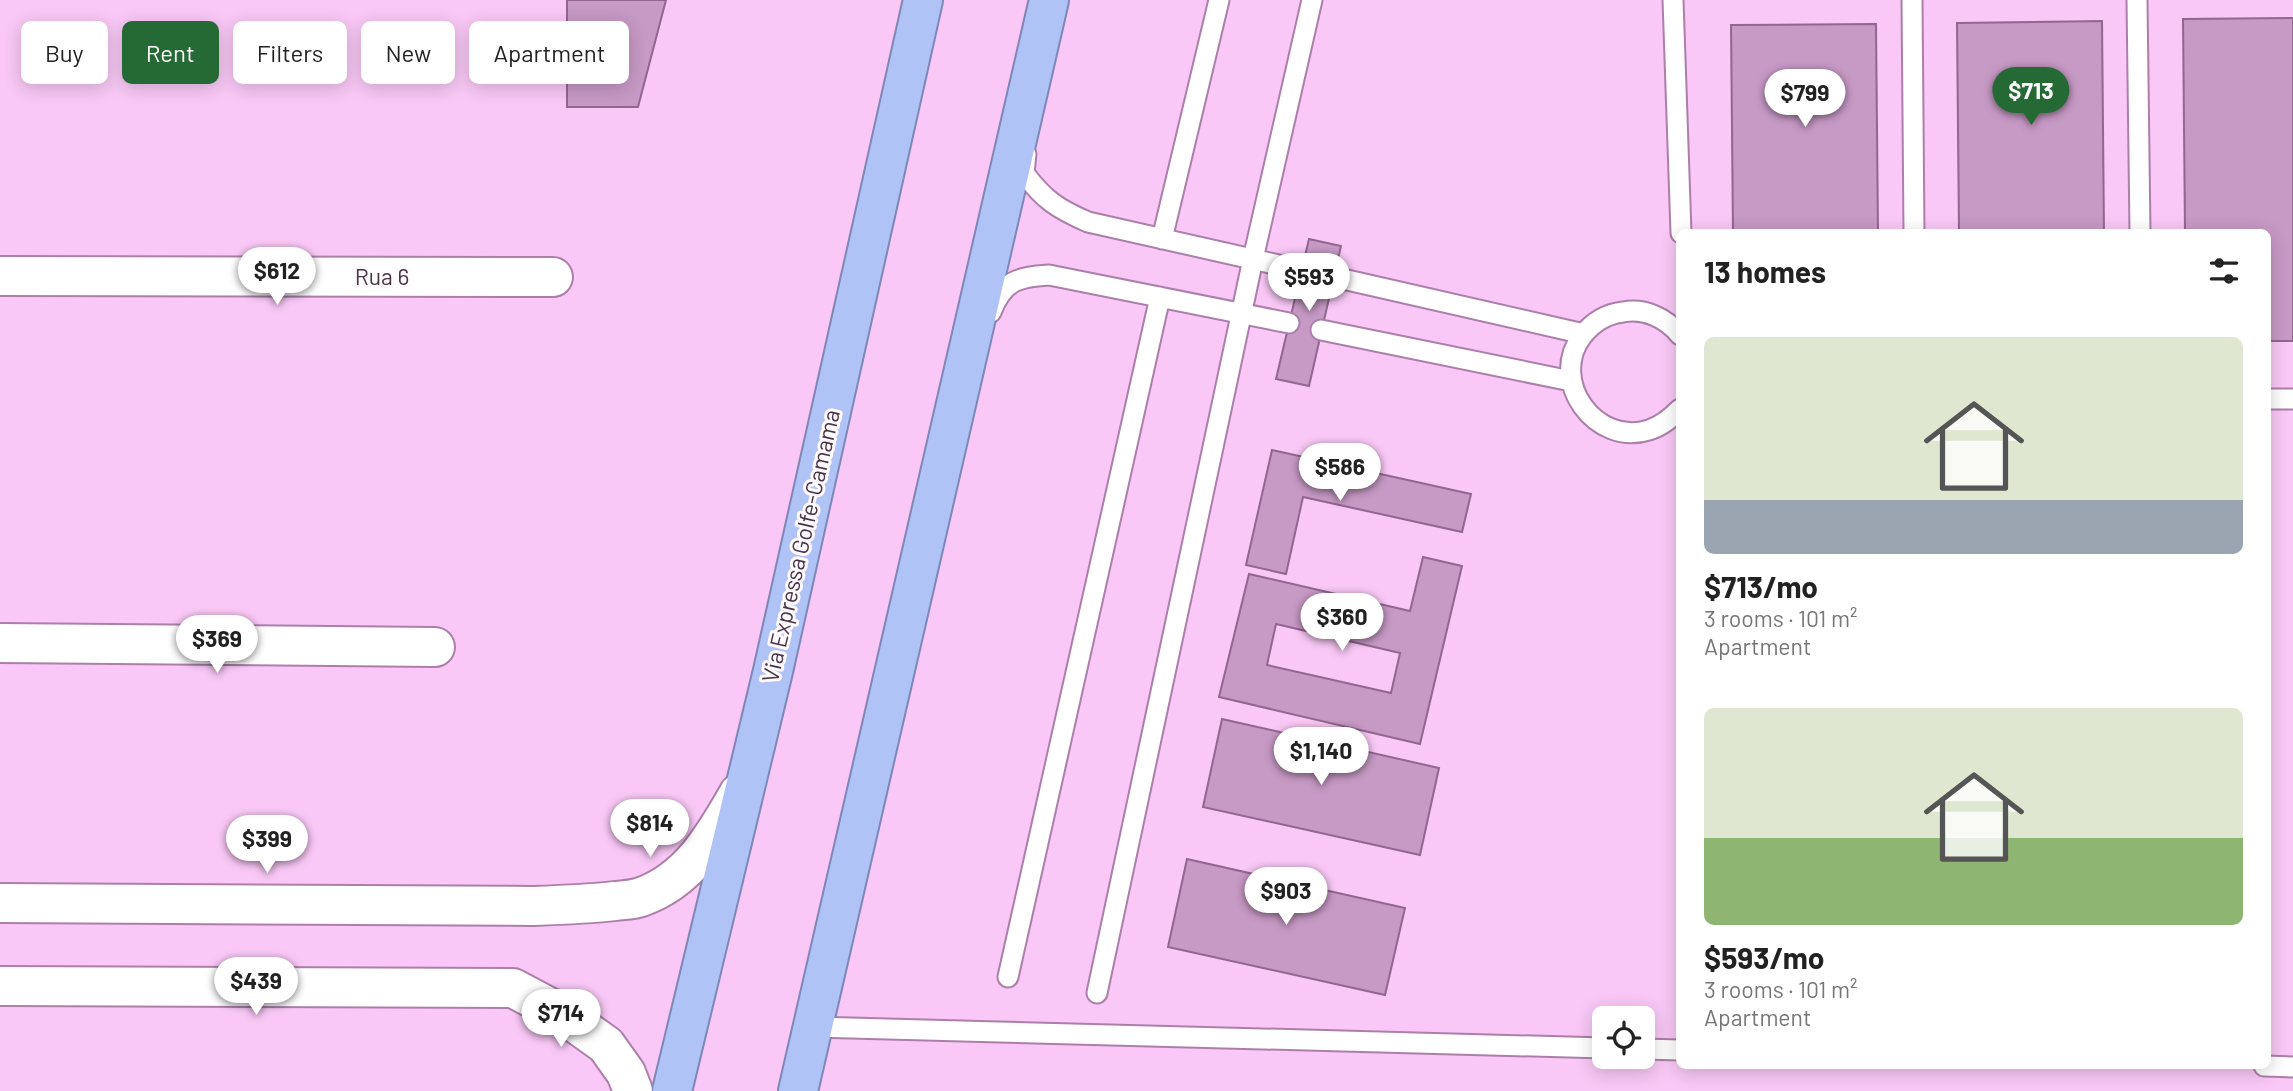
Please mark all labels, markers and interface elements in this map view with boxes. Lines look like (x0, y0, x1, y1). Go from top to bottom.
chip: Buy (21, 21, 108, 84)
chip: Rent (122, 21, 219, 84)
chip: Filters (233, 21, 347, 84)
chip: New (361, 21, 455, 84)
chip: Apartment (469, 21, 629, 84)
pin: $713 (1990, 68, 2072, 127)
pin: $799 (1764, 69, 1846, 129)
text: $713 (2008, 76, 2054, 104)
text: $799 (1781, 78, 1830, 106)
pin: $612 (236, 247, 318, 307)
icon: filters (2205, 252, 2243, 290)
text: 13 homes (1704, 253, 1826, 289)
pin: $593 (1268, 254, 1350, 313)
text: $612 (254, 256, 300, 284)
street label: Rua 6 (355, 262, 409, 290)
text: $593 (1284, 262, 1334, 290)
icon: home (1911, 383, 2037, 509)
street label: Via Expressa Golfe-Camama (755, 407, 845, 685)
pin: $586 (1299, 444, 1381, 503)
text: $586 (1315, 452, 1365, 480)
text: $713/mo (1704, 568, 1818, 604)
pin: $360 (1301, 594, 1383, 653)
text: $360 (1316, 602, 1368, 630)
text: 3 rooms · 101 m² (1704, 604, 1857, 632)
pin: $369 (176, 616, 258, 675)
text: $369 (192, 624, 242, 652)
text: Apartment (1704, 632, 1811, 660)
pin: $1,140 (1264, 728, 1378, 787)
text: $1,140 (1290, 736, 1352, 764)
icon: home (1911, 754, 2037, 880)
pin: $814 (609, 800, 691, 859)
text: $814 (626, 808, 674, 836)
pin: $399 (226, 816, 308, 875)
text: $399 (242, 824, 292, 852)
pin: $903 (1245, 867, 1327, 927)
text: $903 (1261, 876, 1311, 904)
text: $593/mo (1704, 939, 1824, 975)
pin: $439 (215, 958, 297, 1017)
text: $439 (230, 966, 282, 994)
text: 3 rooms · 101 m² (1704, 975, 1857, 1003)
pin: $714 (520, 990, 602, 1049)
text: $714 (538, 998, 584, 1026)
text: Apartment (1704, 1003, 1811, 1031)
map controls (1592, 1006, 1655, 1069)
button: locate (1592, 1006, 1655, 1069)

